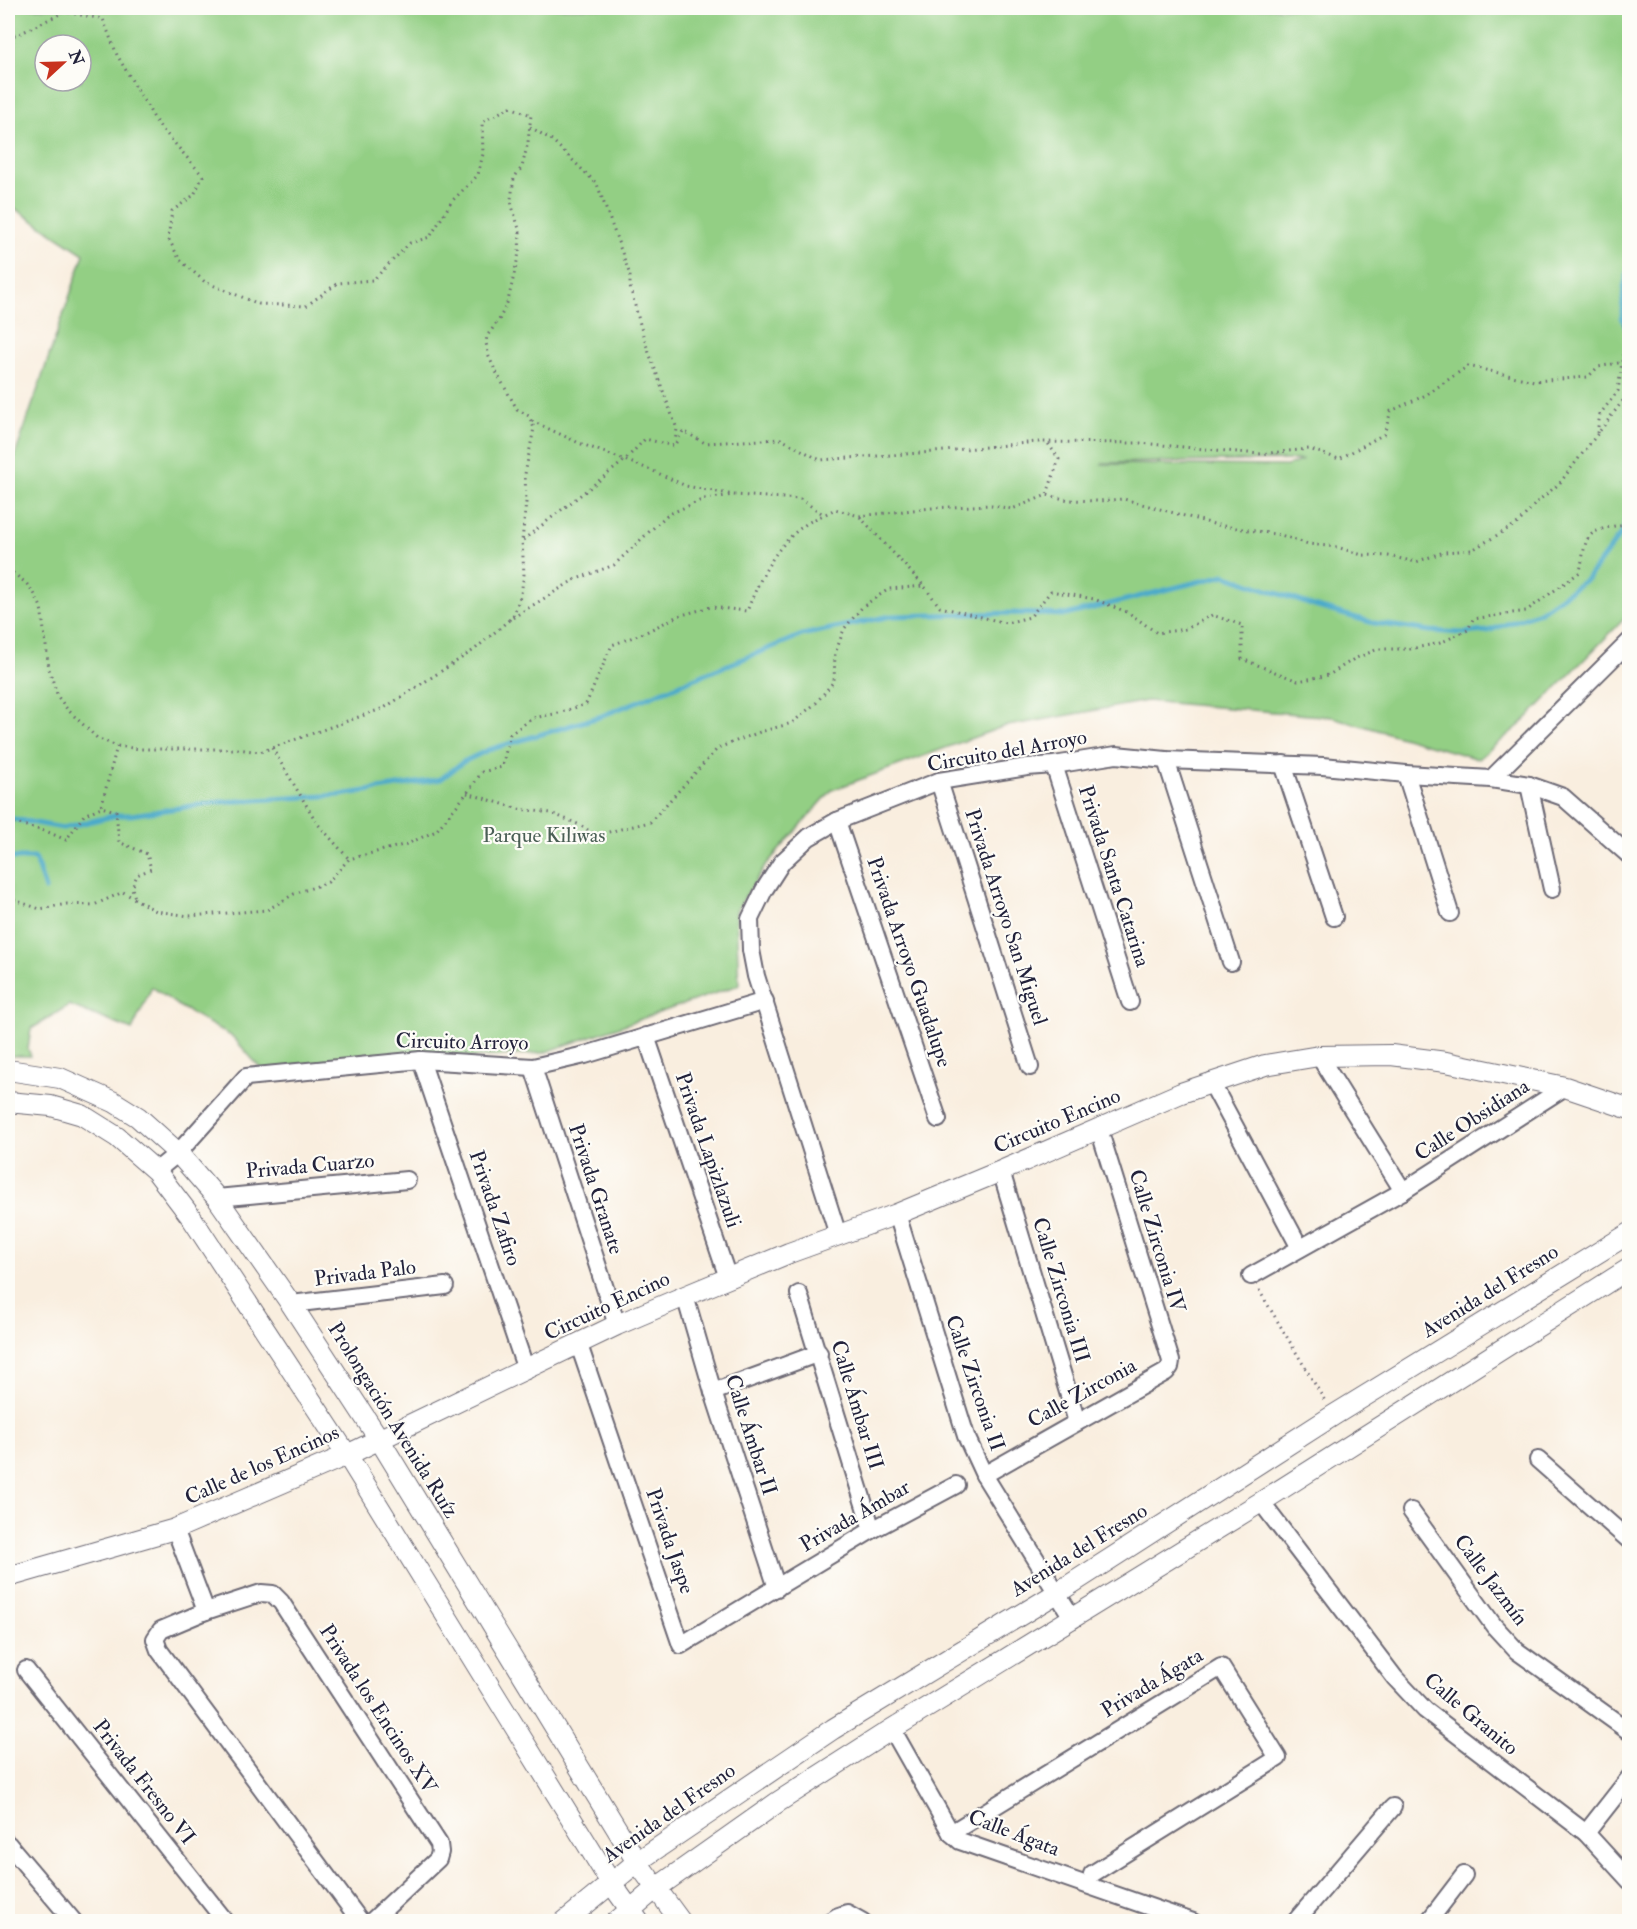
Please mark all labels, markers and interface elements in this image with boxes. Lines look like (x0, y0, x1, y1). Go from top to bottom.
north arrow (33, 33, 93, 93)
text: N (64, 46, 88, 69)
street label: Circuito del Arroyo (925, 724, 1089, 778)
street label: Privada Santa Catarina (1072, 782, 1156, 971)
street label: Privada Arroyo San Miguel (958, 805, 1054, 1029)
park label: Parque Kiliwas (482, 822, 606, 849)
street label: Privada Arroyo Guadalupe (860, 853, 958, 1071)
street label: Circuito Arroyo (395, 1027, 529, 1057)
street label: Privada Lapizlazuli (669, 1069, 747, 1232)
street label: Calle Obsidiana (1409, 1073, 1535, 1167)
street label: Circuito Encino (989, 1082, 1125, 1160)
street label: Privada Granate (562, 1120, 630, 1258)
street label: Privada Cuarzo (244, 1147, 376, 1185)
street label: Privada Zafiro (463, 1147, 527, 1269)
street label: Calle Zirconia IV (1122, 1166, 1192, 1317)
street label: Calle Zirconia III (1026, 1214, 1096, 1366)
street label: Avenida del Fresno (1416, 1238, 1563, 1344)
street label: Privada Palo (313, 1253, 417, 1293)
street label: Circuito Encino (540, 1265, 674, 1347)
street label: Calle Zirconia II (939, 1312, 1011, 1454)
street label: Prolongación Avenida Ruíz (322, 1317, 464, 1523)
street label: Calle Ámbar III (825, 1337, 889, 1473)
street label: Calle Zirconia (1023, 1352, 1142, 1434)
street label: Calle Ámbar II (719, 1371, 783, 1499)
street label: Calle de los Encinos (181, 1419, 343, 1511)
street label: Privada Ámbar (795, 1474, 915, 1558)
street label: Privada Jaspe (639, 1485, 701, 1597)
street label: Avenida del Fresno (1005, 1497, 1152, 1603)
street label: Calle Jazmín (1448, 1529, 1534, 1631)
street label: Privada los Encinos XV (313, 1619, 444, 1800)
street label: Privada Ágata (1096, 1642, 1208, 1724)
street label: Calle Granito (1418, 1667, 1524, 1761)
street label: Privada Fresno VI (87, 1714, 201, 1850)
street label: Avenida del Fresno (596, 1757, 741, 1869)
street label: Calle Ágata (965, 1803, 1064, 1863)

